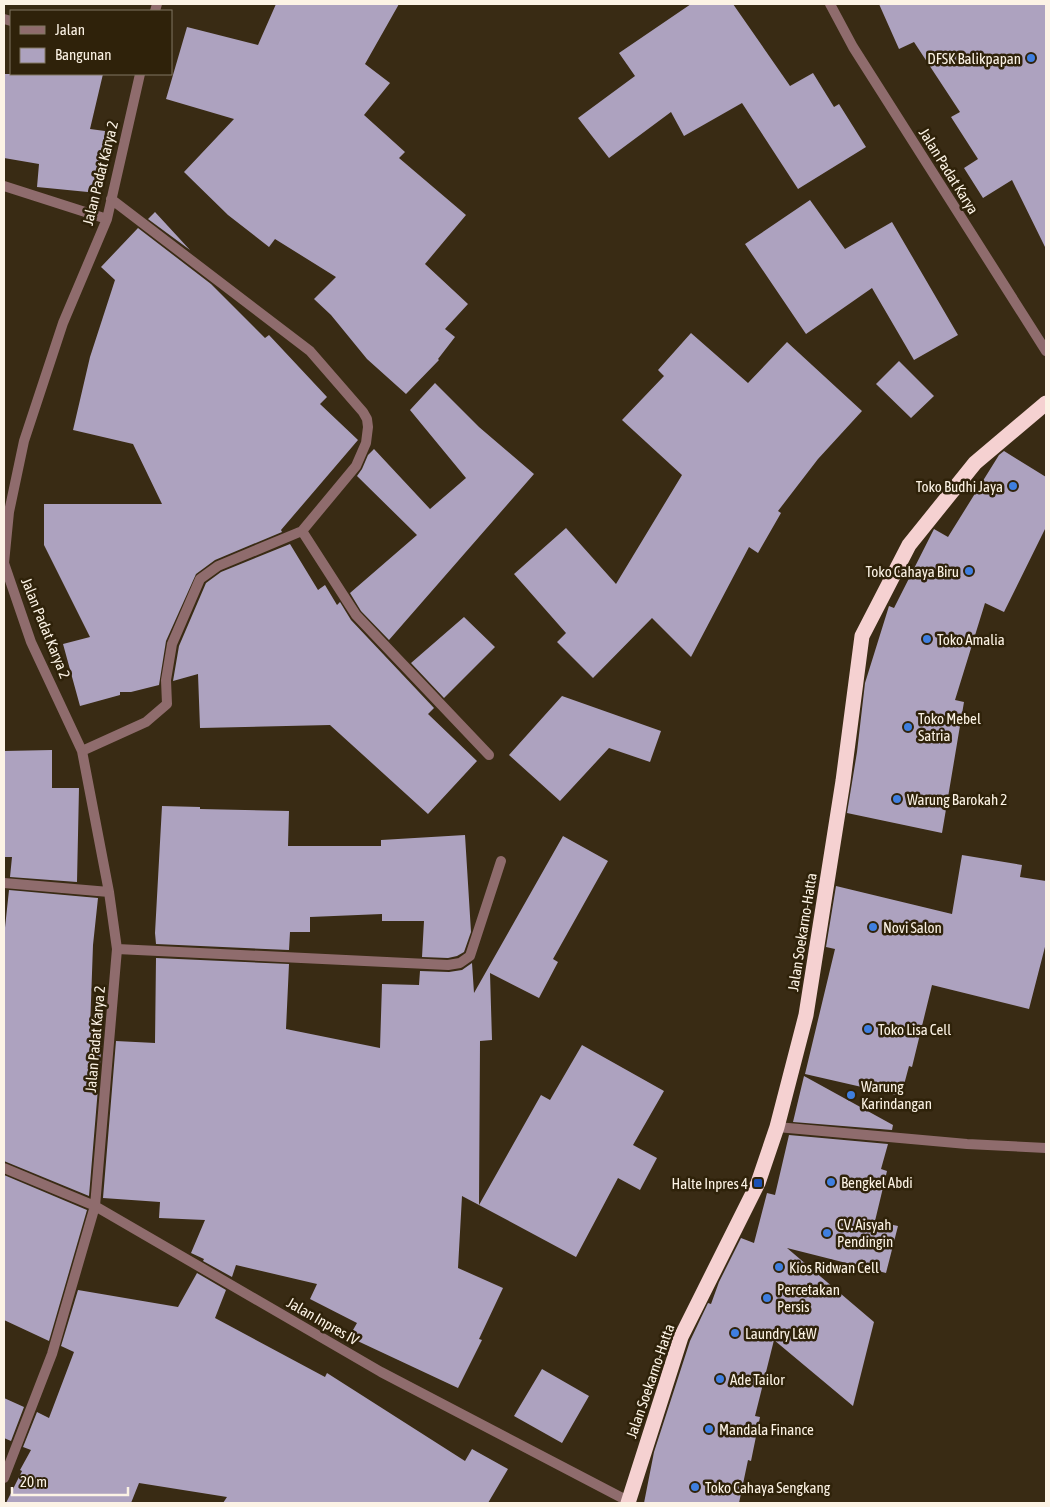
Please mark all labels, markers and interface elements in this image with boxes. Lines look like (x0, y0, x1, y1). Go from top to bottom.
legend (10, 10, 172, 75)
text: Jalan (55, 21, 85, 38)
text: Bangunan (55, 46, 112, 63)
place label: DFSK Balikpapan (927, 50, 1021, 67)
marker: DFSK Balikpapan (1025, 52, 1037, 64)
street label: Jalan Padat Karya 2 (79, 119, 121, 227)
street label: Jalan Padat Karya (916, 125, 982, 217)
place label: Toko Budhi Jaya (916, 478, 1003, 495)
marker: Toko Budhi Jaya (1007, 480, 1019, 492)
place label: Toko Cahaya Biru (866, 563, 959, 580)
marker: Toko Cahaya Biru (963, 565, 975, 577)
street label: Jalan Padat Karya 2 (18, 575, 74, 681)
place label: Toko Amalia (937, 631, 1005, 648)
marker: Toko Amalia (921, 633, 933, 645)
place label: Toko Mebel Satria (918, 710, 981, 744)
marker: Toko Mebel Satria (902, 721, 914, 733)
place label: Warung Barokah 2 (907, 791, 1007, 808)
marker: Warung Barokah 2 (891, 793, 903, 805)
street label: Jalan Soekarno-Hatta (784, 872, 820, 992)
place label: Novi Salon (883, 919, 942, 936)
marker: Novi Salon (867, 921, 879, 933)
street label: Jalan Padat Karya 2 (82, 985, 108, 1093)
place label: Toko Lisa Cell (878, 1021, 951, 1038)
marker: Toko Lisa Cell (862, 1023, 874, 1035)
place label: Warung Karindangan (861, 1078, 932, 1112)
marker: Warung Karindangan (845, 1089, 857, 1101)
place label: Bengkel Abdi (841, 1174, 913, 1191)
place label: Halte Inpres 4 (671, 1175, 748, 1192)
marker: Bengkel Abdi (825, 1176, 837, 1188)
marker: Halte Inpres 4 (752, 1177, 764, 1189)
place label: CV. Aisyah Pendingin (837, 1216, 893, 1250)
marker: CV. Aisyah Pendingin (821, 1227, 833, 1239)
place label: Kios Ridwan Cell (789, 1259, 879, 1276)
marker: Kios Ridwan Cell (773, 1261, 785, 1273)
place label: Percetakan Persis (777, 1281, 840, 1315)
marker: Percetakan Persis (761, 1292, 773, 1304)
street label: Jalan Inpres IV (284, 1294, 362, 1349)
street label: Jalan Soekarno-Hatta (622, 1322, 678, 1440)
place label: Laundry L&W (745, 1325, 817, 1342)
marker: Laundry L&W (729, 1327, 741, 1339)
place label: Ade Tailor (730, 1371, 785, 1388)
marker: Ade Tailor (714, 1373, 726, 1385)
place label: Mandala Finance (719, 1421, 814, 1438)
marker: Mandala Finance (703, 1423, 715, 1435)
scale bar (12, 1464, 129, 1496)
text: 20 m (20, 1473, 47, 1490)
place label: Toko Cahaya Sengkang (705, 1479, 831, 1496)
marker: Toko Cahaya Sengkang (689, 1481, 701, 1493)

